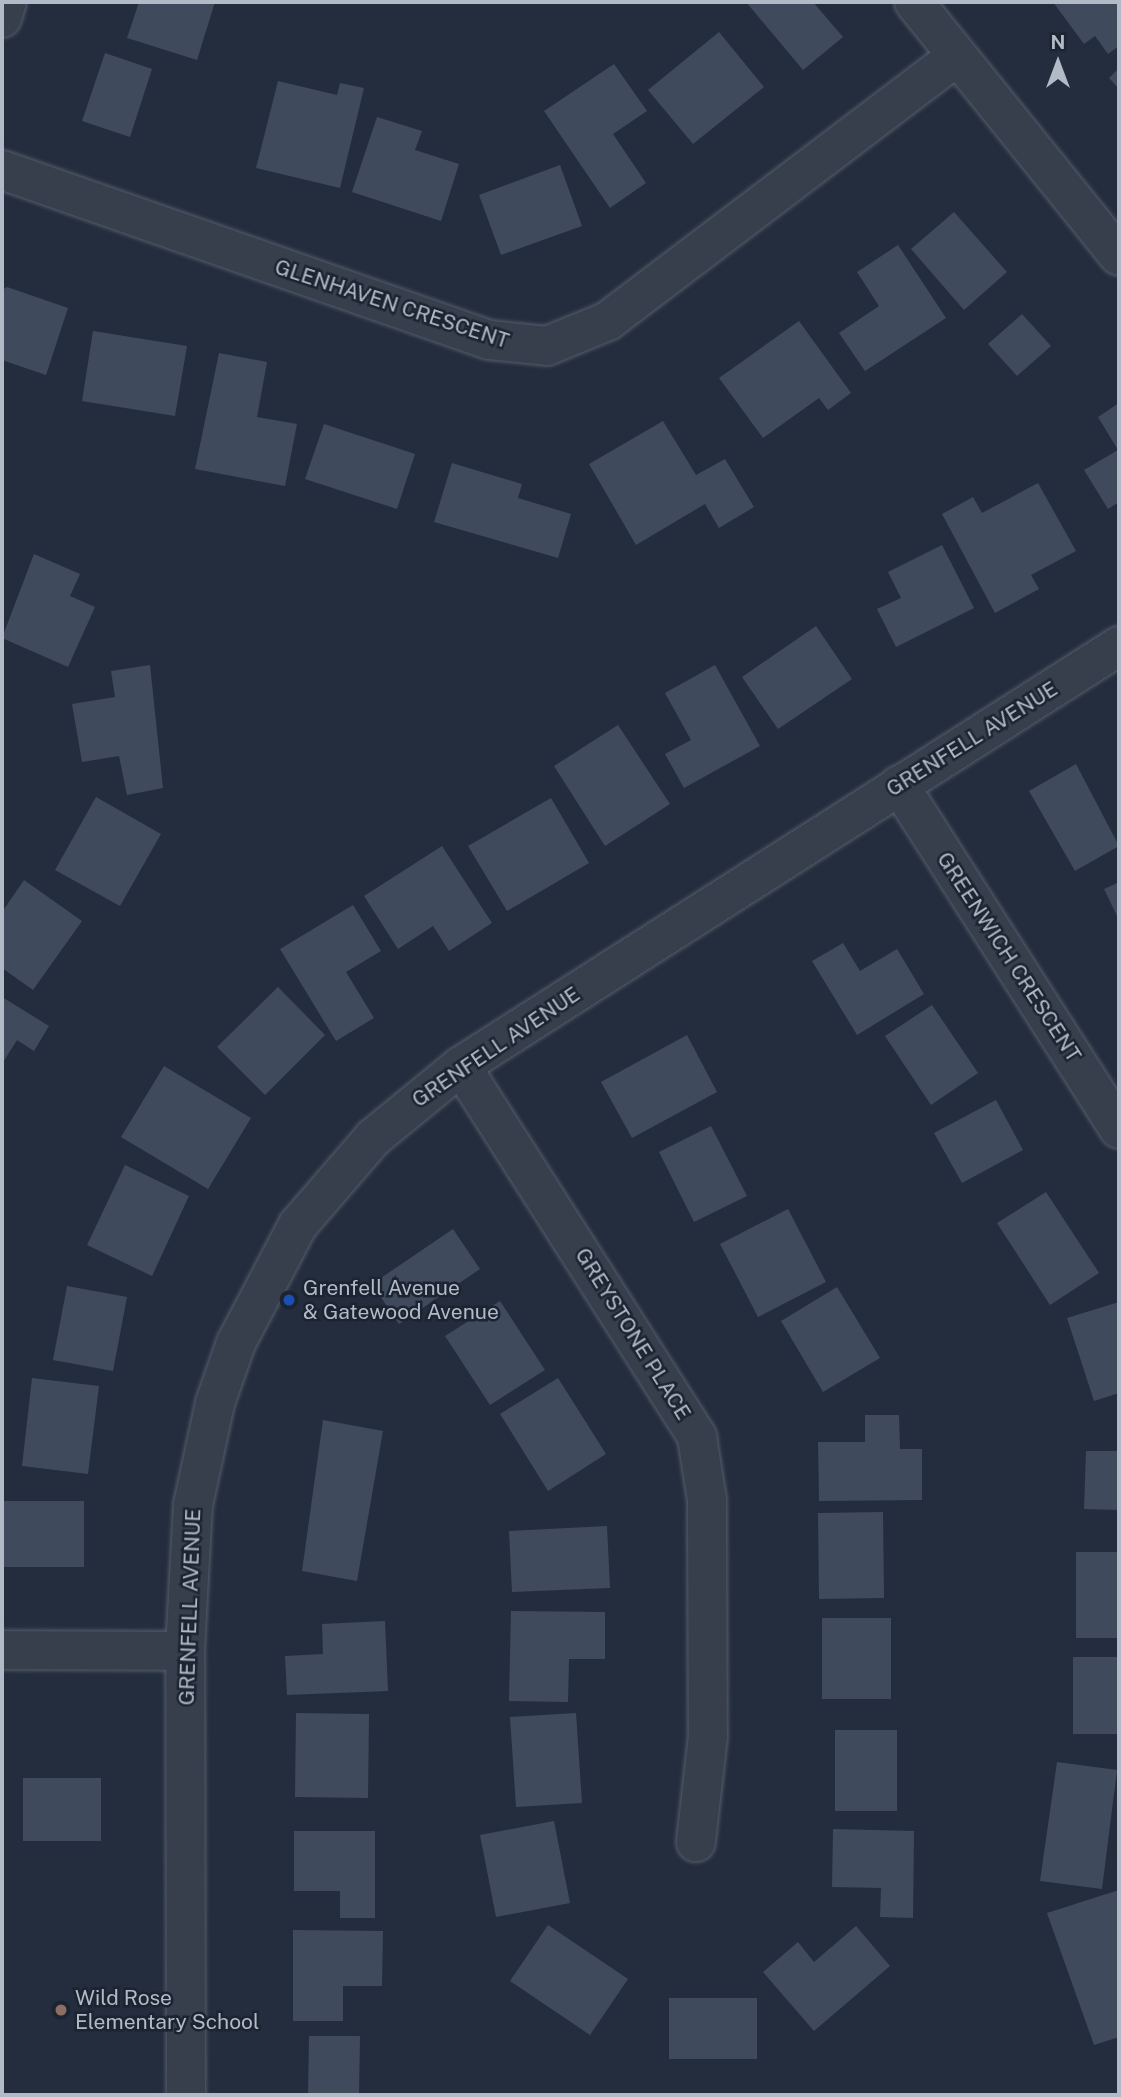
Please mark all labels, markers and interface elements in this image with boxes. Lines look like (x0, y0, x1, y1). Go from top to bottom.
north arrow (1023, 28, 1093, 98)
text: N (1051, 31, 1065, 53)
street label: GLENHAVEN CRESCENT (272, 254, 512, 354)
street label: GRENFELL AVENUE (882, 676, 1062, 802)
street label: GREENWICH CRESCENT (932, 847, 1086, 1067)
street label: GRENFELL AVENUE (407, 982, 585, 1112)
street label: GREYSTONE PLACE (570, 1243, 696, 1425)
place label: Grenfell Avenue & Gatewood Avenue (303, 1275, 499, 1325)
marker: Grenfell Avenue & Gatewood Avenue (281, 1292, 297, 1308)
street label: GRENFELL AVENUE (174, 1508, 206, 1706)
place label: Wild Rose Elementary School (75, 1985, 259, 2035)
marker: Wild Rose Elementary School (53, 2002, 69, 2018)

